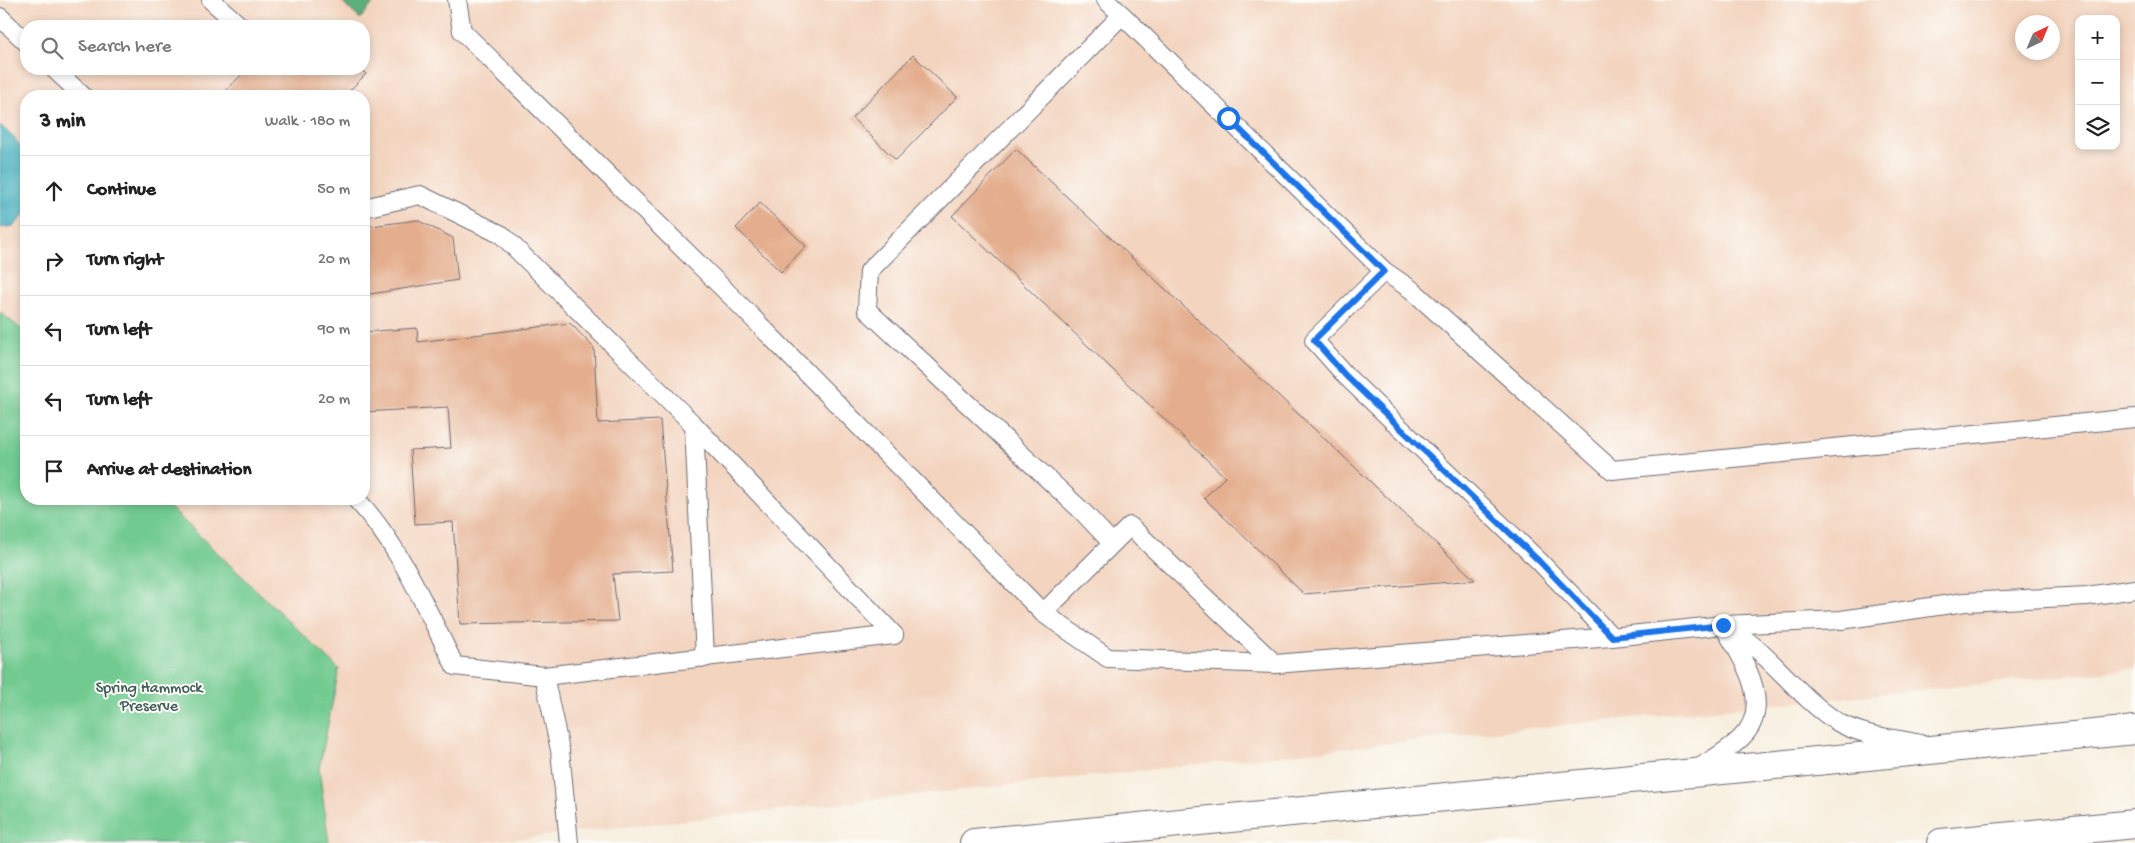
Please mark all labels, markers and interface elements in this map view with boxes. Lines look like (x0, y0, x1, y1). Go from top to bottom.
north arrow (2015, 15, 2060, 60)
map controls (2075, 15, 2120, 150)
button: + (2075, 15, 2120, 60)
search box (20, 20, 370, 75)
icon: search (38, 34, 66, 62)
text: Search here (78, 36, 172, 59)
button: − (2075, 60, 2120, 105)
button: layers (2075, 105, 2120, 150)
route start (1217, 107, 1240, 130)
text: 3 min (40, 110, 85, 135)
text: Walk · 180 m (265, 113, 350, 132)
icon: ahead (40, 177, 68, 205)
text: Continue (87, 179, 156, 202)
text: 50 m (317, 181, 350, 200)
icon: right (40, 247, 68, 275)
text: Turn right (87, 249, 163, 272)
text: 20 m (318, 251, 350, 270)
icon: left (40, 317, 68, 345)
text: Turn left (87, 319, 151, 342)
text: 90 m (318, 321, 350, 340)
icon: left (40, 387, 68, 415)
text: Turn left (87, 389, 151, 412)
text: 20 m (318, 391, 350, 410)
icon: arrive (40, 457, 68, 485)
text: Arrive at destination (87, 459, 251, 482)
route end (1712, 614, 1735, 637)
park label: Spring Hammock Preserve (96, 680, 204, 717)

